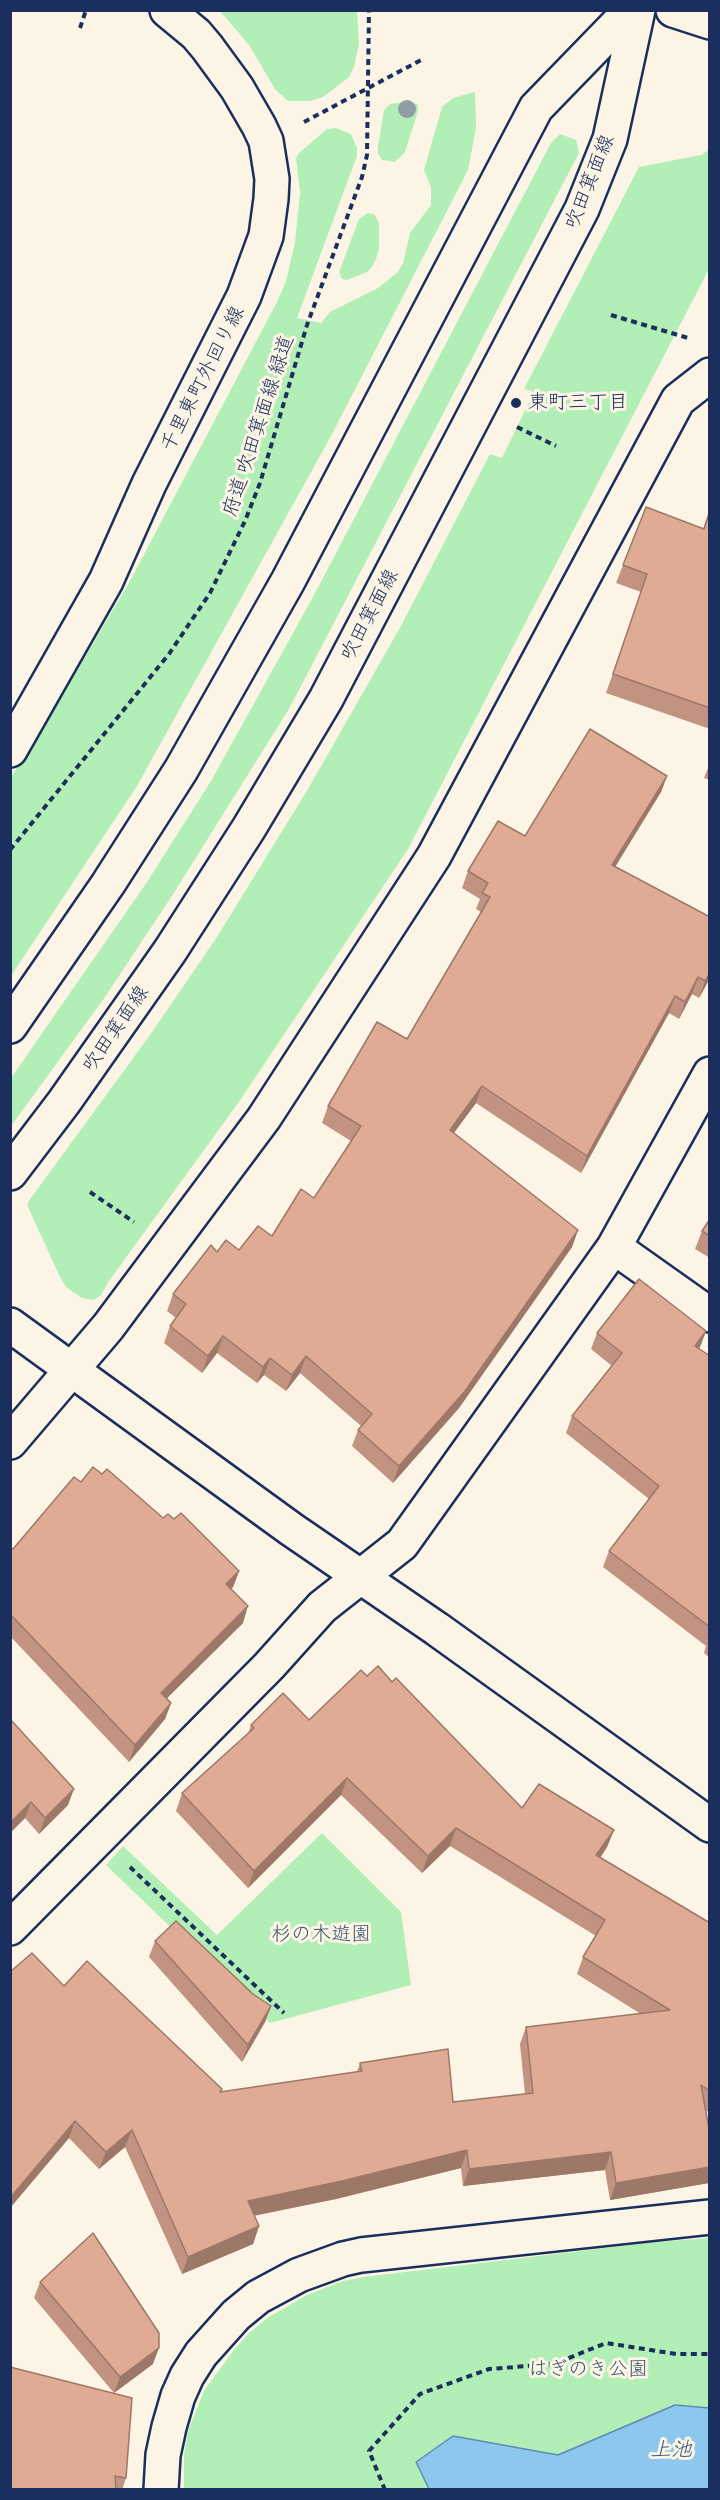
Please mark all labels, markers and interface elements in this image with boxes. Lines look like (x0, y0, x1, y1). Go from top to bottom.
street label: 吹田箕面線 (560, 131, 620, 233)
street label: 千里東町外回り線 (156, 302, 250, 456)
street label: 府道 吹田箕面線 緑道 (218, 332, 300, 520)
place label: 東町三丁目 (528, 391, 628, 415)
marker: 東町三丁目 (509, 396, 523, 410)
street label: 吹田箕面線 (336, 565, 404, 665)
street label: 吹田箕面線 (77, 981, 155, 1077)
park label: 杉の木遊園 (271, 1923, 371, 1947)
park label: はぎのき公園 (528, 2358, 648, 2382)
water label: 上池 (650, 2437, 692, 2463)

